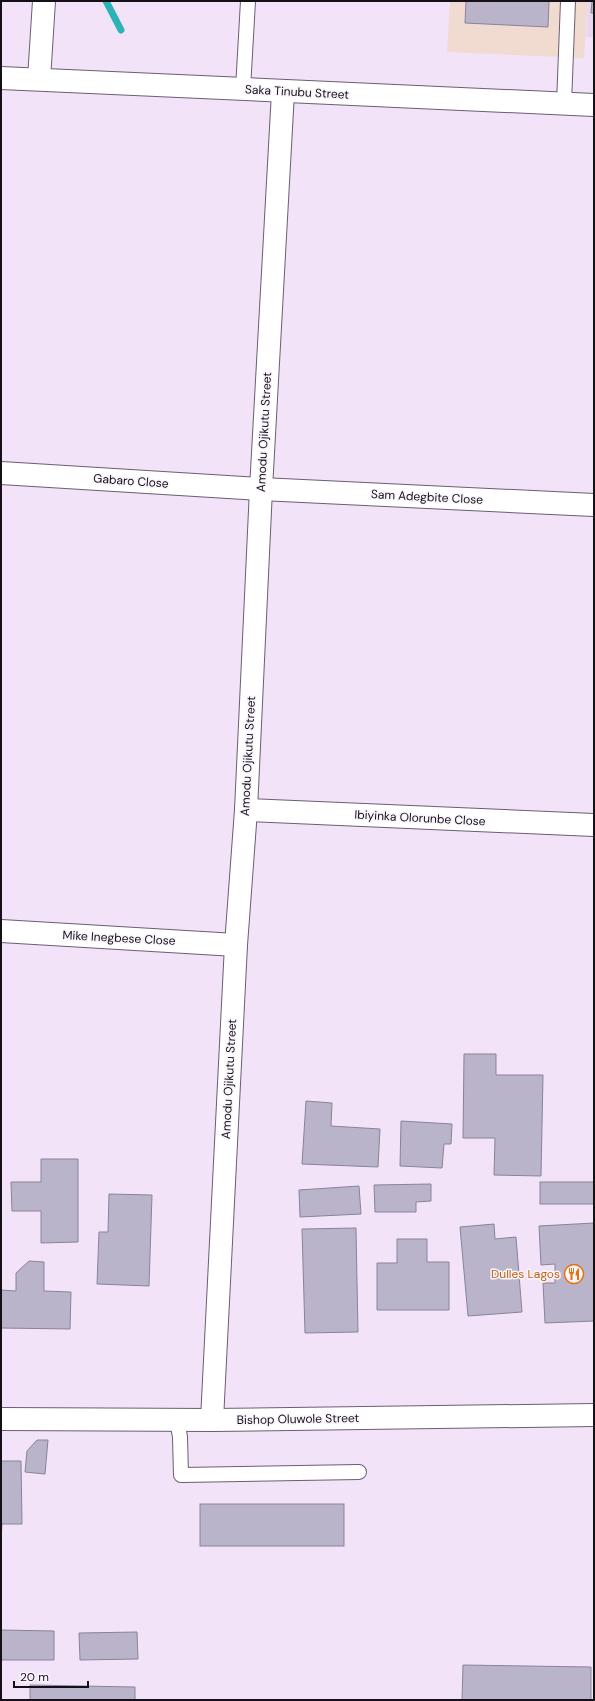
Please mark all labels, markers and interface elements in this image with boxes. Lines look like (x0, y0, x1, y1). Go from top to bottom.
street label: Saka Tinubu Street (245, 81, 350, 103)
street label: Amodu Ojikutu Street (253, 371, 275, 492)
street label: Gabaro Close (93, 470, 169, 492)
street label: Sam Adegbite Close (371, 486, 484, 508)
street label: Amodu Ojikutu Street (237, 695, 259, 816)
street label: Ibiyinka Olorunbe Close (354, 807, 486, 829)
street label: Mike Inegbese Close (62, 927, 176, 949)
street label: Amodu Ojikutu Street (218, 1018, 240, 1139)
restaurant icon: Dulles Lagos (563, 1263, 585, 1285)
place label: Dulles Lagos (491, 1266, 560, 1282)
street label: Bishop Oluwole Street (237, 1410, 360, 1428)
scale bar (14, 1663, 88, 1689)
text: 20 m (20, 1669, 49, 1685)

